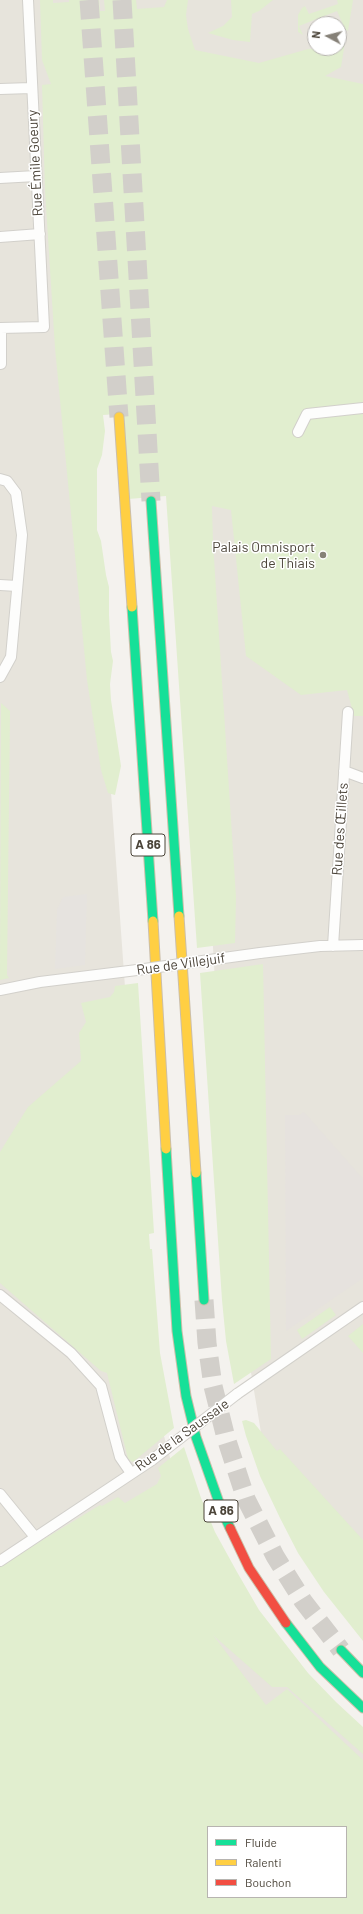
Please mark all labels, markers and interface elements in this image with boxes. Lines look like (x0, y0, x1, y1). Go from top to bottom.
north arrow (307, 16, 347, 56)
text: N (309, 30, 322, 39)
street label: Rue Émile Goeury (24, 109, 46, 217)
place label: Palais Omnisport de Thiais (212, 539, 315, 572)
marker: Palais Omnisport de Thiais (318, 550, 328, 560)
street label: Rue des Œillets (328, 782, 352, 876)
road number: A 86 (131, 834, 165, 856)
street label: Rue de Villejuif (136, 949, 226, 979)
street label: Rue de la Saussaie (132, 1395, 232, 1475)
road number: A 86 (204, 1500, 238, 1522)
legend (207, 1826, 347, 1898)
text: Fluide (245, 1835, 277, 1849)
text: Ralenti (245, 1855, 282, 1869)
text: Bouchon (245, 1875, 291, 1889)

